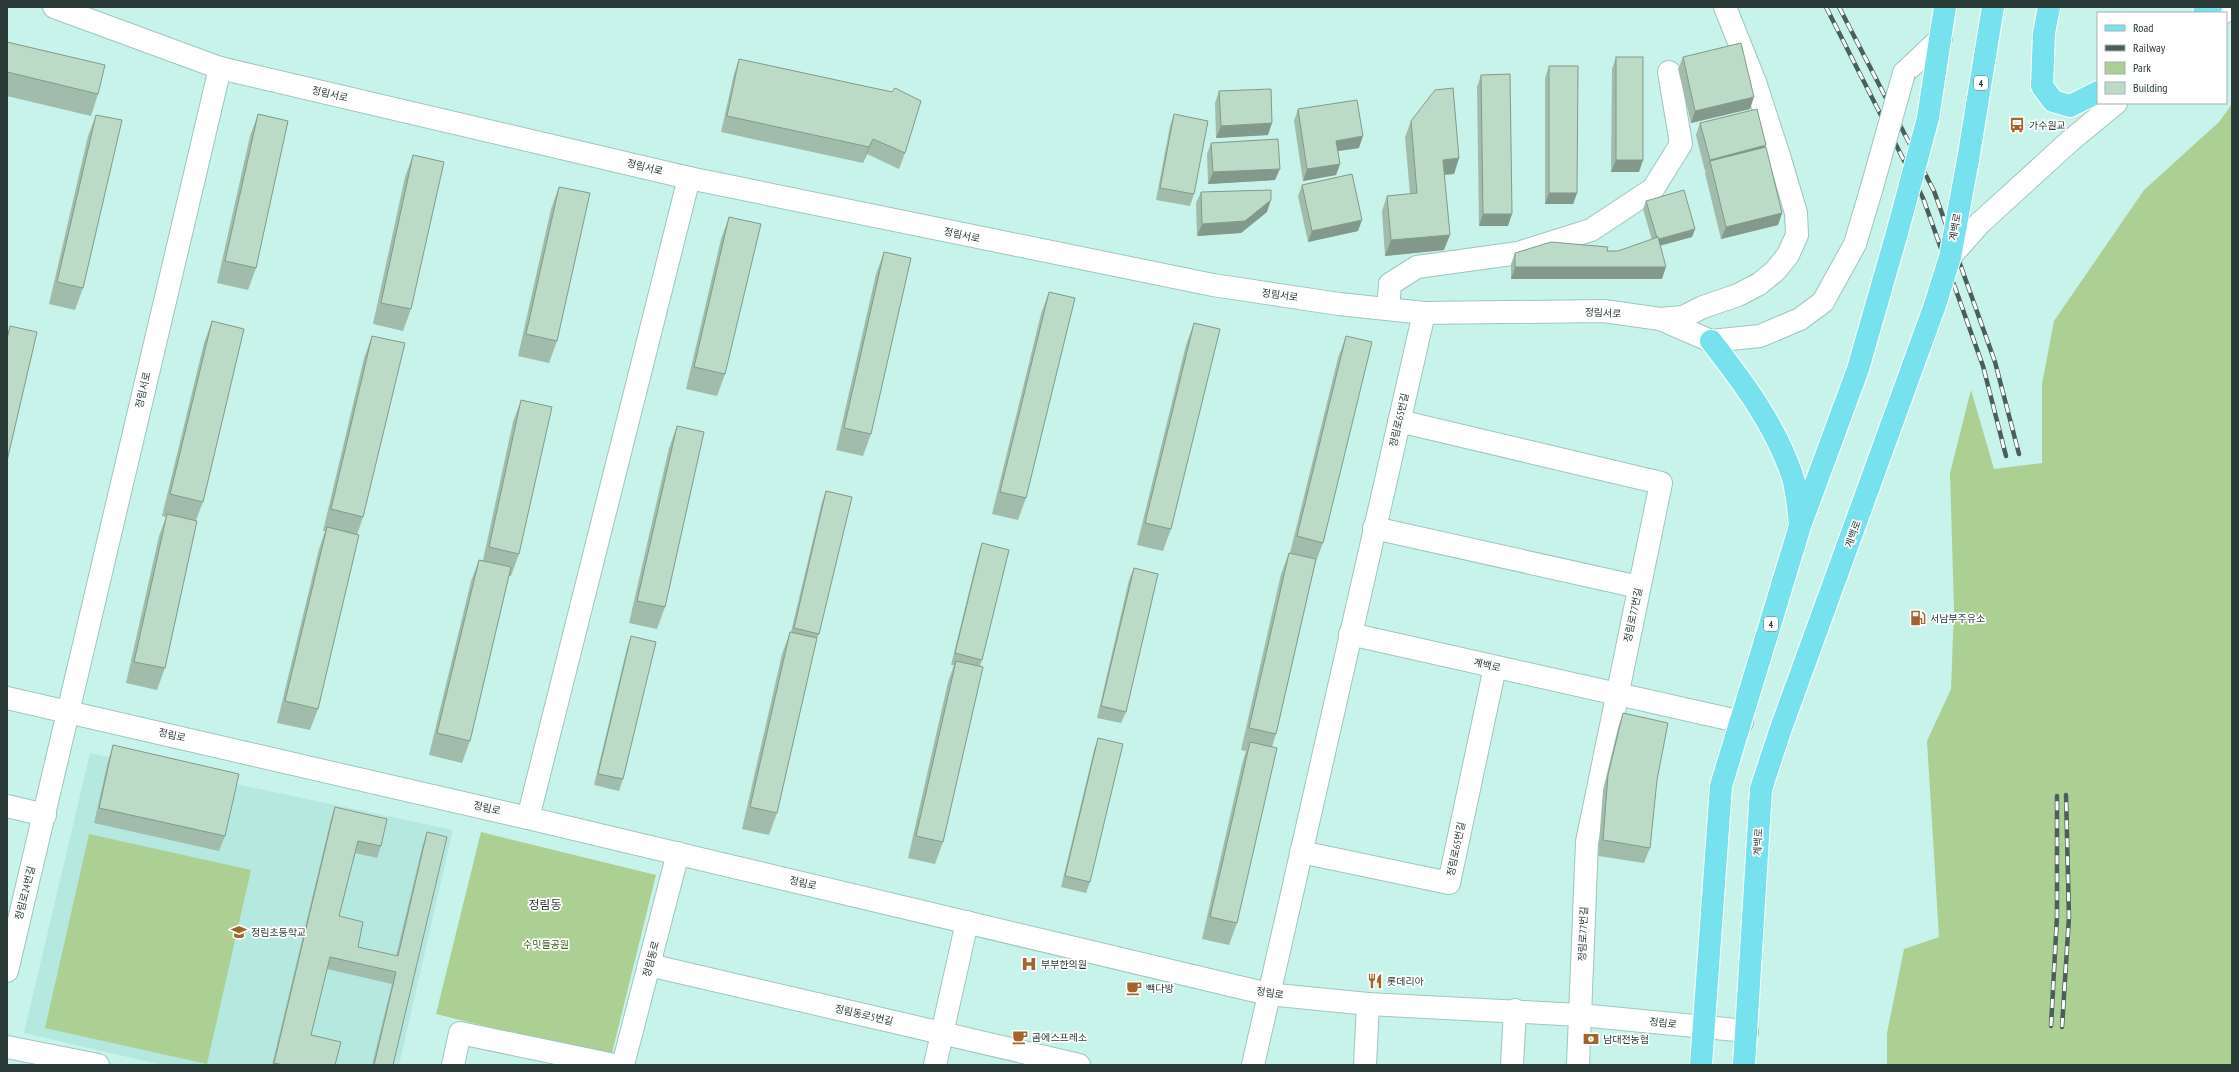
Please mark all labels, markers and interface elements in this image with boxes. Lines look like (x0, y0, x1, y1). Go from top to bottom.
legend (2097, 12, 2227, 104)
text: Road (2133, 20, 2153, 35)
text: Railway (2133, 40, 2166, 55)
text: Park (2133, 60, 2151, 75)
road number: 4 (1974, 76, 1988, 90)
text: Building (2133, 80, 2168, 95)
street label: 정림서로 (311, 84, 349, 104)
bus stop icon: 가수원교 (2008, 116, 2026, 134)
place label: 가수원교 (2029, 119, 2066, 132)
street label: 정림서로 (626, 156, 664, 178)
street label: 계백로 (1946, 212, 1964, 242)
street label: 정림서로 (943, 225, 981, 245)
street label: 정림서로 (1261, 286, 1299, 304)
street label: 정림서로 (1584, 306, 1622, 320)
street label: 정림서로 (133, 371, 153, 409)
street label: 정림로65번길 (1386, 392, 1412, 448)
street label: 계백로 (1842, 519, 1864, 549)
street label: 정림로77번길 (1621, 587, 1645, 643)
fuel station icon: 서남부주유소 (1909, 609, 1927, 627)
place label: 서남부주유소 (1930, 612, 1985, 625)
road number: 4 (1764, 617, 1778, 631)
street label: 계백로 (1472, 656, 1502, 674)
street label: 정림로 (157, 726, 187, 744)
street label: 정림로 (472, 799, 502, 817)
street label: 정림로65번길 (1444, 821, 1468, 877)
street label: 계백로 (1751, 828, 1765, 856)
street label: 정림로24번길 (12, 865, 38, 921)
street label: 정림로 (788, 874, 818, 892)
district label: 정림동 (528, 897, 562, 912)
street label: 정림로77번길 (1576, 906, 1590, 962)
school or university icon: 정림초등학교 (230, 923, 248, 941)
place label: 정림초등학교 (251, 926, 306, 939)
park label: 수밋들공원 (523, 938, 569, 951)
street label: 정림동로 (640, 940, 662, 978)
hospital icon: 부부한의원 (1020, 955, 1038, 973)
place label: 부부한의원 (1041, 958, 1087, 971)
restaurant icon: 롯데리아 (1366, 972, 1384, 990)
place label: 롯데리아 (1387, 975, 1425, 988)
cafe icon: 빽다방 (1125, 979, 1143, 997)
place label: 빽다방 (1146, 982, 1174, 995)
street label: 정림로 (1255, 984, 1285, 1002)
street label: 정림동로5번길 (833, 1002, 895, 1028)
street label: 정림로 (1649, 1015, 1677, 1031)
cafe icon: 곰에스프레소 (1011, 1028, 1029, 1046)
bank icon: 남대전농협 (1582, 1030, 1600, 1048)
place label: 곰에스프레소 (1032, 1031, 1087, 1044)
place label: 남대전농협 (1603, 1033, 1649, 1046)

